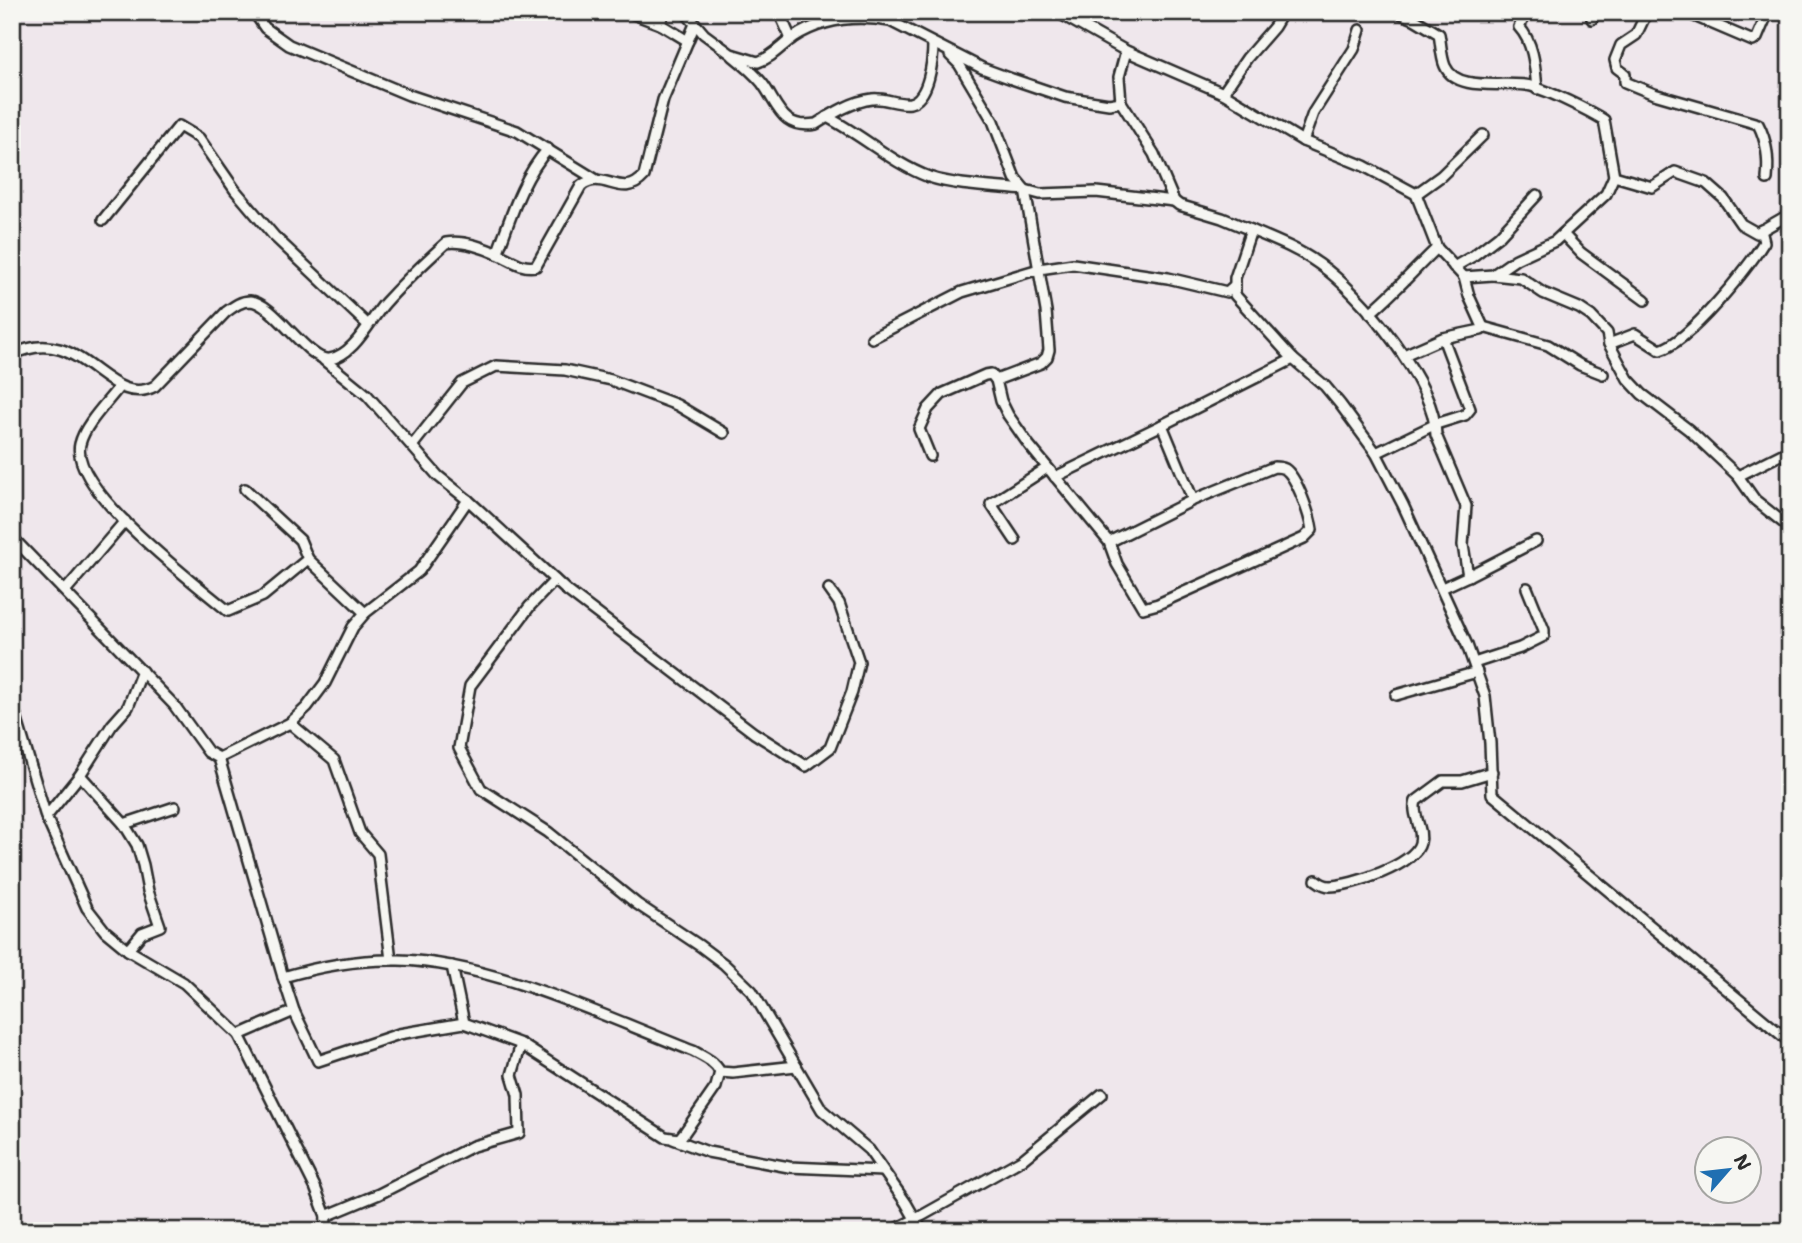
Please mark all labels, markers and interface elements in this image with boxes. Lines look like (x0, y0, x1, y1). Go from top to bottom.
north arrow (1694, 1134, 1764, 1204)
text: N (1728, 1150, 1757, 1175)

